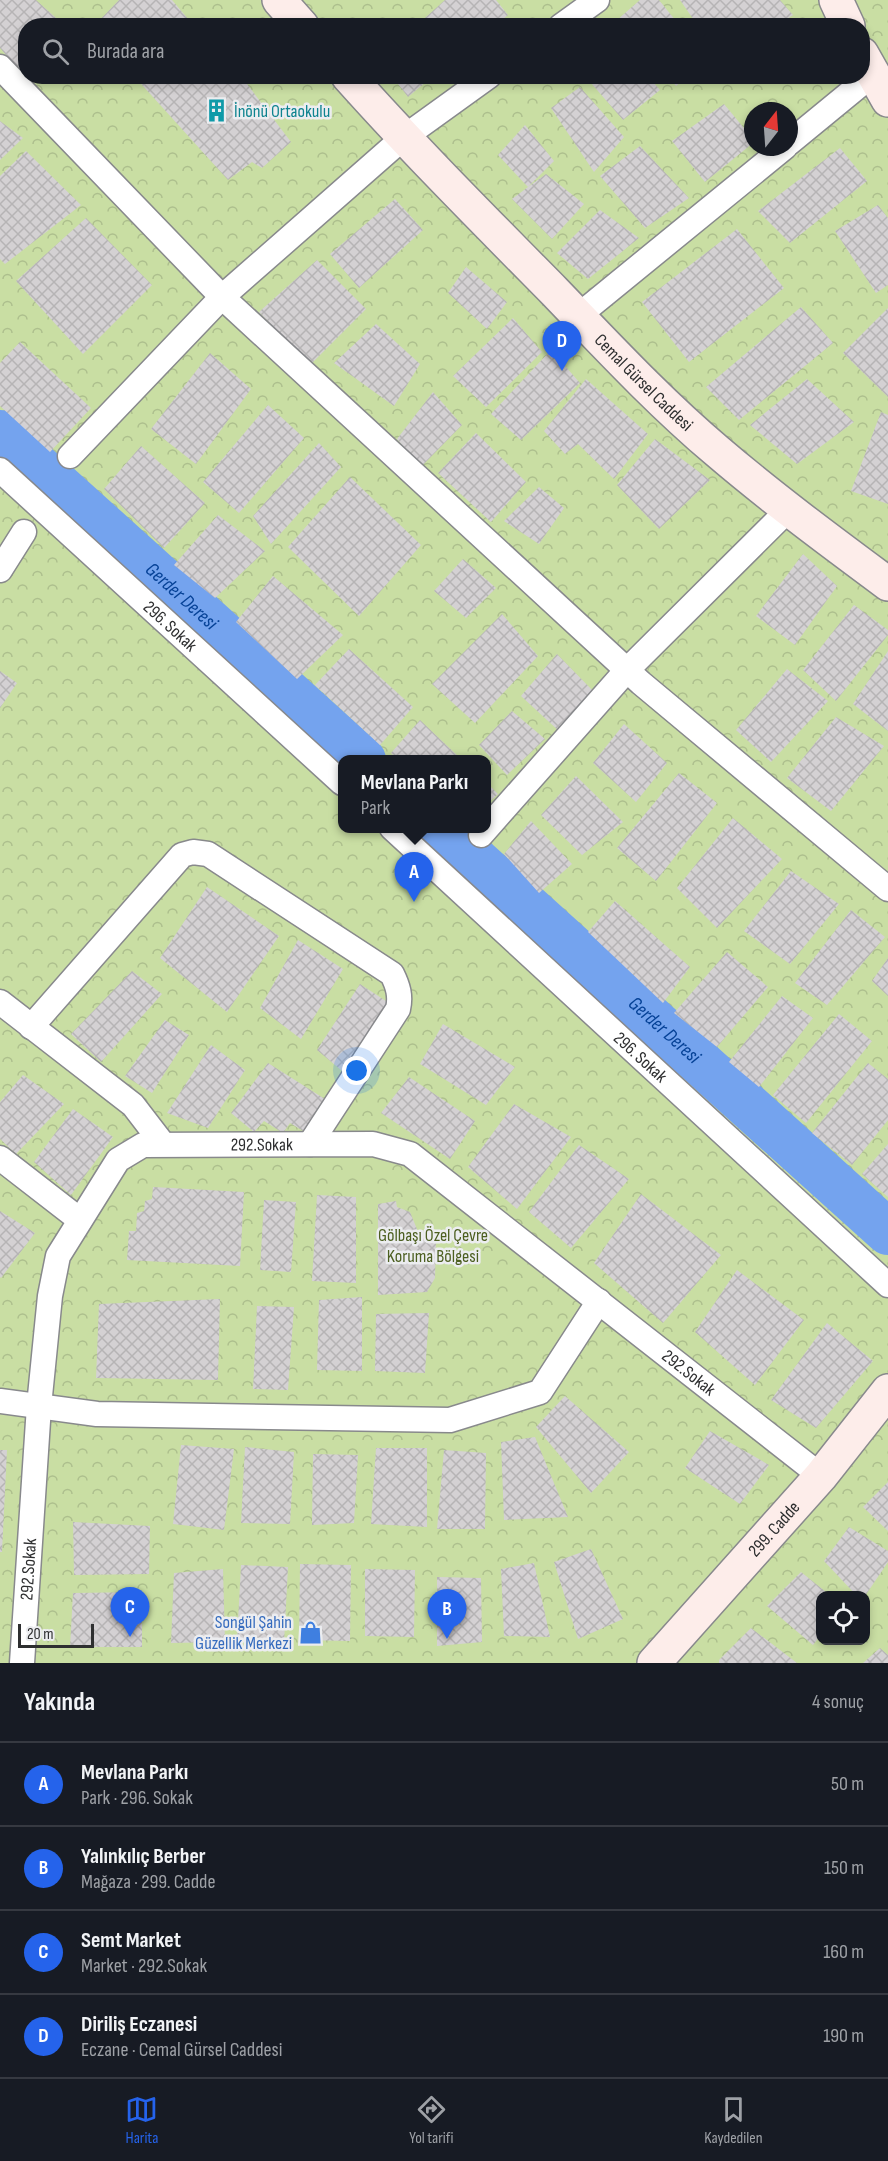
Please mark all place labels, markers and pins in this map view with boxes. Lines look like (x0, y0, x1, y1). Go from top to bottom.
building icon: İnönü Ortaokulu (203, 98, 229, 124)
place label: İnönü Ortaokulu (234, 101, 330, 122)
pin: D (542, 322, 582, 371)
pin: A (394, 852, 434, 902)
pin: C (110, 1588, 150, 1637)
pin: B (428, 1590, 466, 1639)
place label: Songül Şahin Güzellik Merkezi (195, 1612, 292, 1654)
shop icon: Songül Şahin Güzellik Merkezi (297, 1619, 323, 1645)

